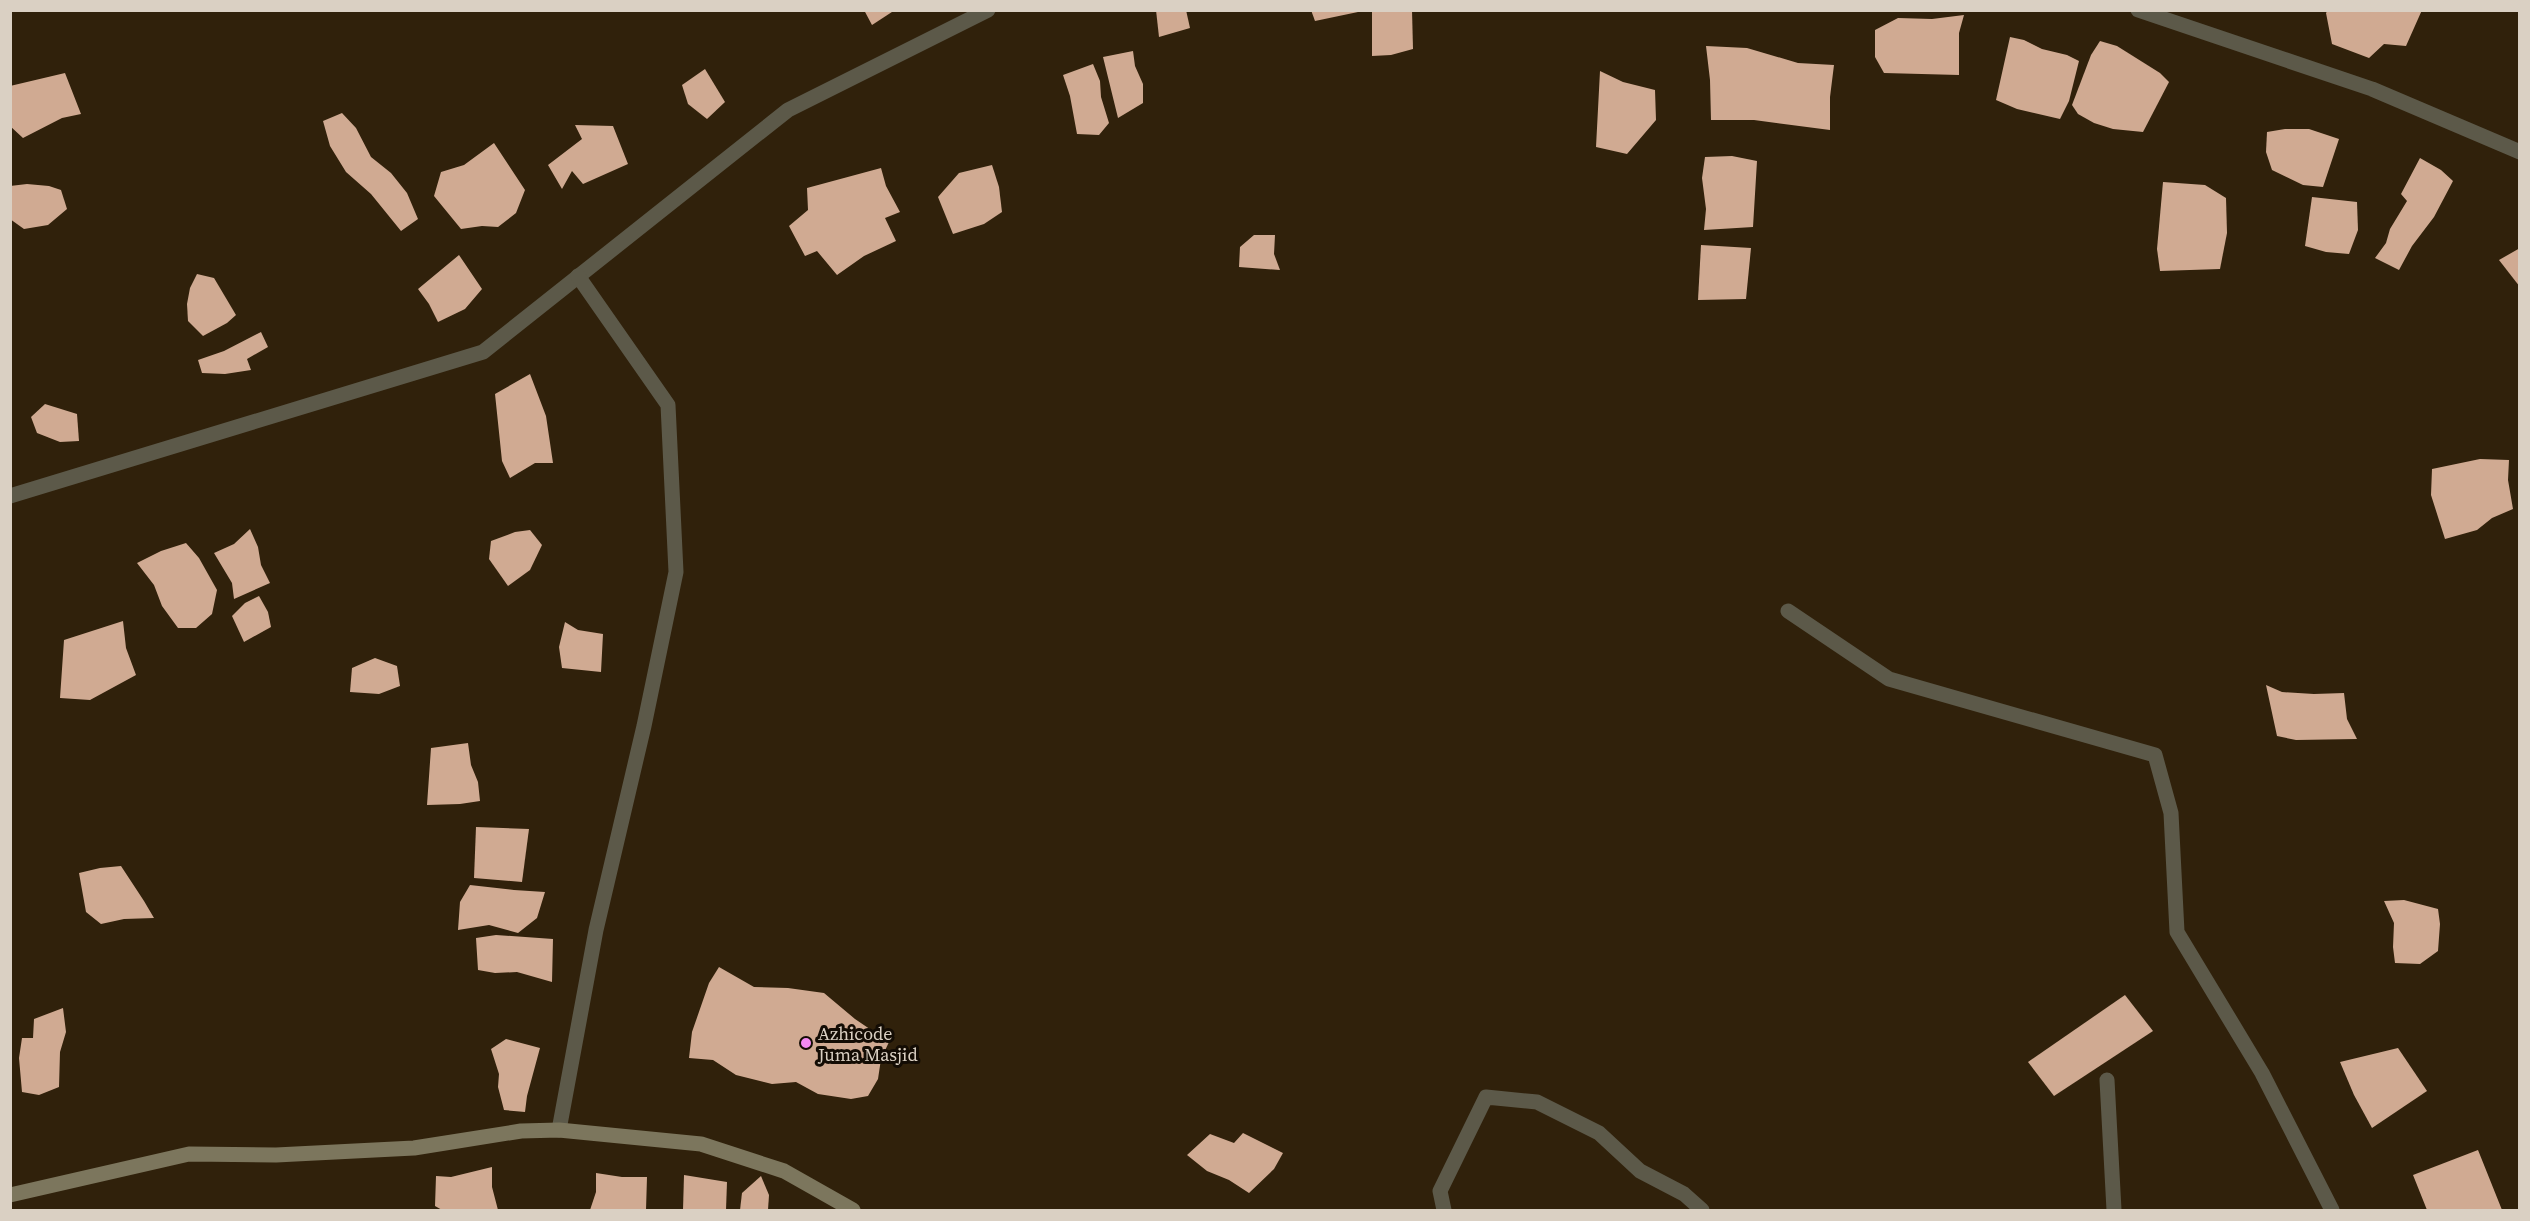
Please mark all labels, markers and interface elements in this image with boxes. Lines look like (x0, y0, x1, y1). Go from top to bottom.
place label: Azhicode Juma Masjid (817, 1021, 918, 1067)
marker: Azhicode Juma Masjid (799, 1036, 813, 1050)

